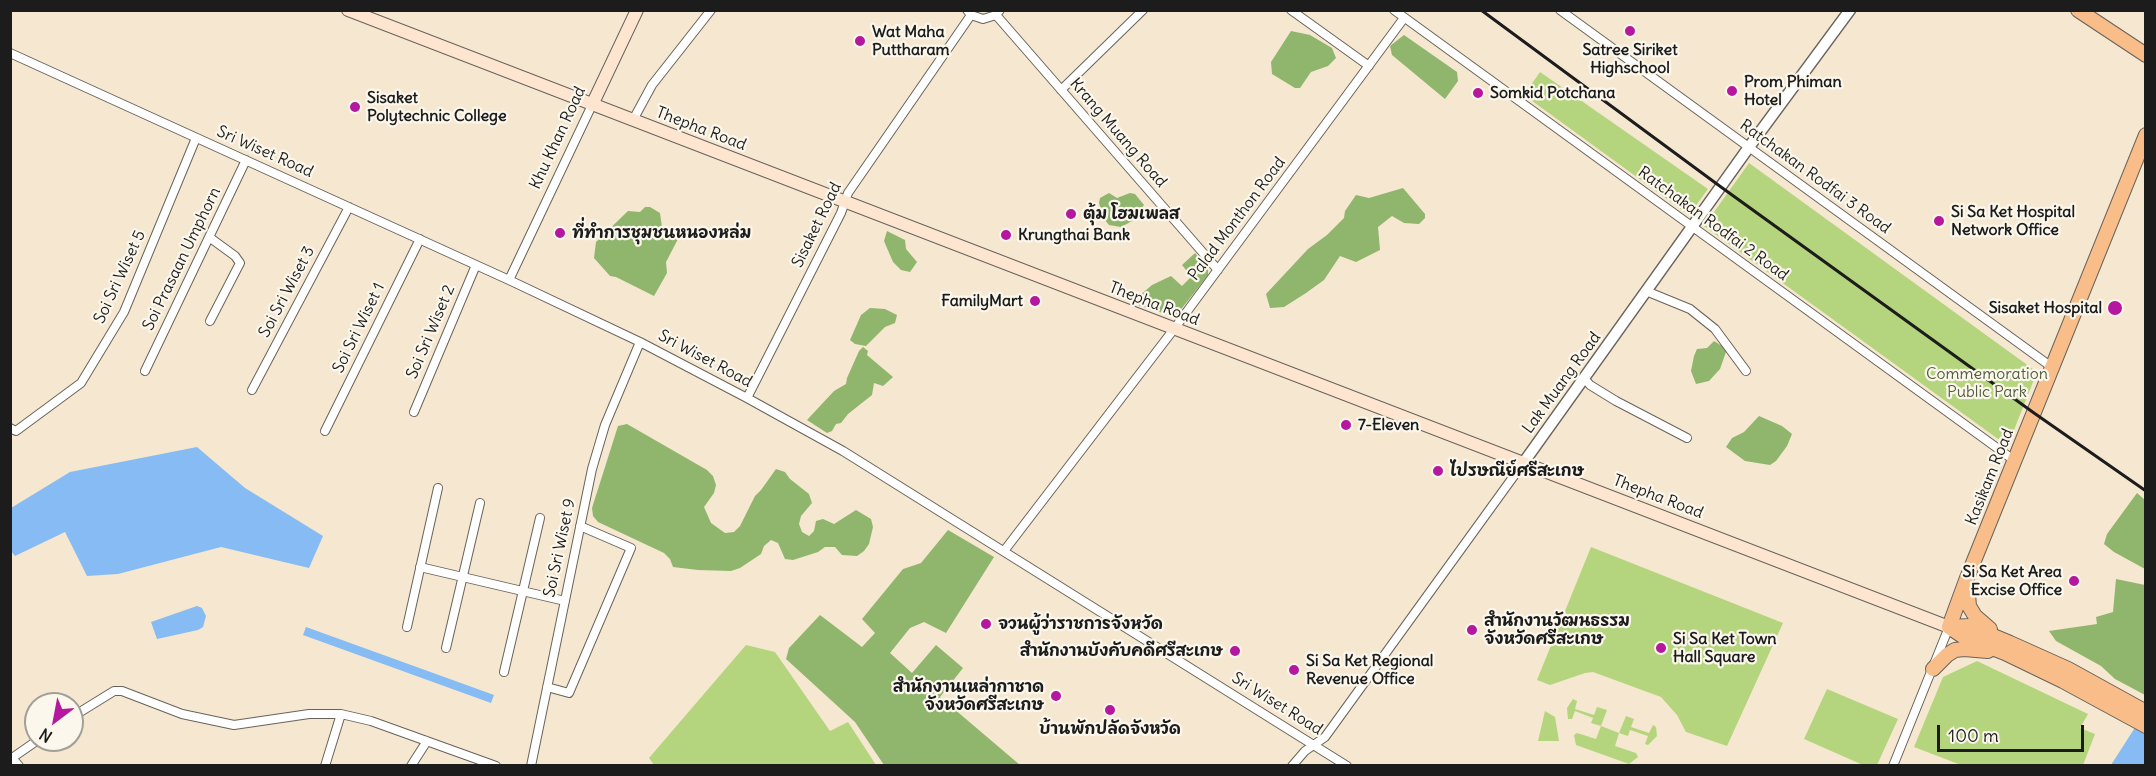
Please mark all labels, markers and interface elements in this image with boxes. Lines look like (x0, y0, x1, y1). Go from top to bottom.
place label: Wat Maha Puttharam (872, 22, 950, 60)
marker: Satree Siriket Highschool (1623, 24, 1637, 38)
marker: Wat Maha Puttharam (853, 34, 867, 48)
place label: Satree Siriket Highschool (1582, 40, 1678, 78)
place label: Prom Phiman Hotel (1744, 72, 1842, 110)
street label: Krang Muang Road (1065, 75, 1171, 191)
place label: Somkid Potchana (1490, 83, 1615, 103)
street label: Khu Khan Road (526, 84, 590, 192)
marker: Prom Phiman Hotel (1725, 84, 1739, 98)
marker: Somkid Potchana (1471, 86, 1485, 100)
place label: Sisaket Polytechnic College (367, 88, 507, 126)
marker: Sisaket Polytechnic College (348, 100, 362, 114)
street label: Thepha Road (653, 103, 749, 155)
street label: Ratchakan Rodfai 3 Road (1736, 116, 1894, 238)
street label: Sri Wiset Road (214, 122, 316, 182)
street label: Palad Monthon Road (1184, 154, 1290, 284)
street label: Ratchakan Rodfai 2 Road (1634, 163, 1792, 285)
street label: Sisaket Road (788, 179, 846, 271)
street label: Soi Prasaan Umphorn (139, 184, 225, 334)
place label: Si Sa Ket Hospital Network Office (1951, 202, 2075, 240)
place label: ตุ้ม โฮมเพลส (1083, 204, 1179, 224)
marker: ตุ้ม โฮมเพลส (1064, 207, 1078, 221)
marker: Si Sa Ket Hospital Network Office (1932, 214, 1946, 228)
place label: ที่ทำการชุมชนหนองหล่ม (572, 223, 751, 243)
place label: Krungthai Bank (1018, 225, 1130, 245)
marker: ที่ทำการชุมชนหนองหล่ม (553, 226, 567, 240)
street label: Soi Sri Wiset 5 (90, 227, 150, 327)
marker: Krungthai Bank (999, 228, 1013, 242)
street label: Soi Sri Wiset 3 (255, 243, 319, 341)
street label: Thepha Road (1106, 278, 1202, 330)
street label: Soi Sri Wiset 1 (329, 280, 389, 376)
street label: Soi Sri Wiset 2 (403, 282, 459, 382)
place label: FamilyMart (941, 291, 1023, 311)
marker: FamilyMart (1028, 294, 1042, 308)
place label: Sisaket Hospital (1989, 298, 2102, 318)
marker: Sisaket Hospital (2106, 299, 2124, 317)
street label: Sri Wiset Road (655, 326, 755, 392)
street label: Lak Muang Road (1519, 329, 1605, 437)
park label: Commemoration Public Park (1926, 364, 2048, 402)
place label: 7-Eleven (1358, 415, 1419, 435)
marker: 7-Eleven (1339, 418, 1353, 432)
street label: Kasikam Road (1962, 426, 2018, 528)
place label: ไปรษณีย์ศรีสะเกษ (1450, 461, 1584, 481)
marker: ไปรษณีย์ศรีสะเกษ (1431, 464, 1445, 478)
street label: Thepha Road (1610, 471, 1706, 523)
street label: Soi Sri Wiset 9 (540, 497, 580, 599)
place label: Si Sa Ket Area Excise Office (1962, 562, 2062, 600)
marker: Si Sa Ket Area Excise Office (2067, 574, 2081, 588)
place label: สำนักงานวัฒนธรรม จังหวัดศรีสะเกษ (1484, 611, 1630, 649)
place label: จวนผู้ว่าราชการจังหวัด (998, 614, 1163, 634)
marker: จวนผู้ว่าราชการจังหวัด (979, 617, 993, 631)
marker: สำนักงานวัฒนธรรม จังหวัดศรีสะเกษ (1465, 623, 1479, 637)
place label: Si Sa Ket Town Hall Square (1673, 629, 1777, 667)
place label: สำนักงานบังคับคดีศรีสะเกษ (1020, 641, 1223, 661)
marker: Si Sa Ket Town Hall Square (1654, 641, 1668, 655)
marker: สำนักงานบังคับคดีศรีสะเกษ (1228, 644, 1242, 658)
place label: Si Sa Ket Regional Revenue Office (1306, 651, 1433, 689)
marker: Si Sa Ket Regional Revenue Office (1287, 663, 1301, 677)
street label: Sri Wiset Road (1228, 668, 1326, 740)
place label: สำนักงานเหล่ากาชาด จังหวัดศรีสะเกษ (893, 677, 1044, 715)
marker: สำนักงานเหล่ากาชาด จังหวัดศรีสะเกษ (1049, 689, 1063, 703)
north arrow (24, 692, 84, 752)
marker: บ้านพักปลัดจังหวัด (1103, 703, 1117, 717)
scale bar (1940, 713, 2087, 751)
place label: บ้านพักปลัดจังหวัด (1039, 719, 1181, 739)
text: N (36, 724, 56, 747)
text: 100 m (1948, 724, 1999, 747)

